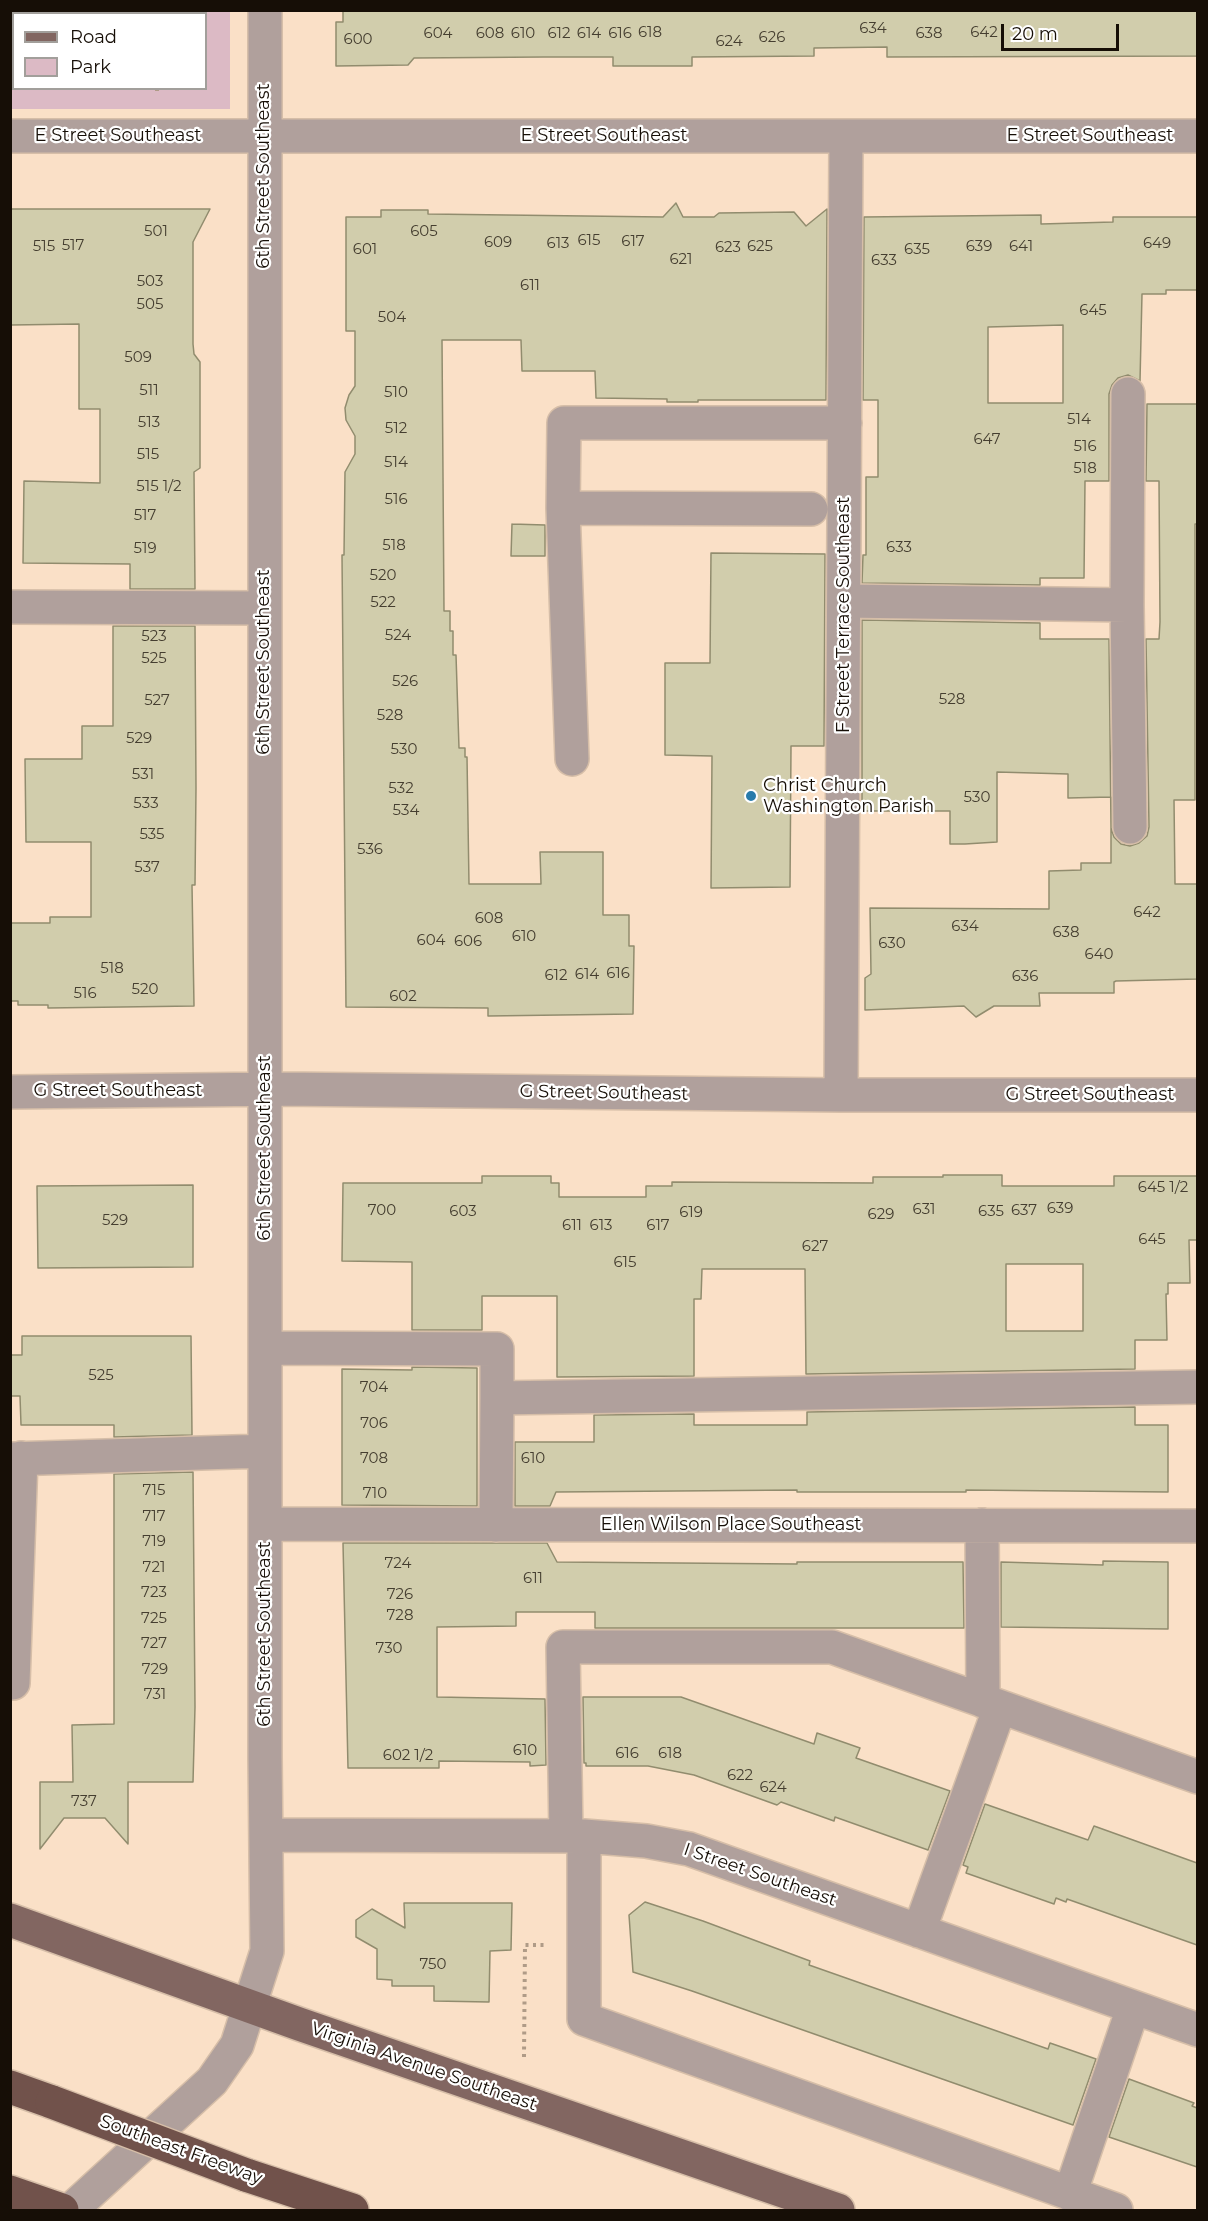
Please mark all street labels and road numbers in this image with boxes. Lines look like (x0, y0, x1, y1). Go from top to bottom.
street label: 6th Street Southeast (253, 83, 275, 269)
street label: E Street Southeast (34, 125, 202, 147)
street label: E Street Southeast (520, 125, 688, 147)
street label: E Street Southeast (1006, 125, 1174, 147)
street label: F Street Terrace Southeast (833, 497, 855, 733)
street label: 6th Street Southeast (253, 569, 275, 755)
street label: 6th Street Southeast (254, 1055, 276, 1241)
street label: G Street Southeast (33, 1080, 203, 1102)
street label: G Street Southeast (519, 1081, 689, 1105)
street label: G Street Southeast (1005, 1084, 1175, 1106)
street label: Ellen Wilson Place Southeast (601, 1514, 861, 1536)
street label: 6th Street Southeast (254, 1541, 276, 1727)
street label: I Street Southeast (681, 1839, 839, 1911)
street label: Virginia Avenue Southeast (308, 2018, 540, 2116)
street label: Southeast Freeway (97, 2111, 265, 2189)

